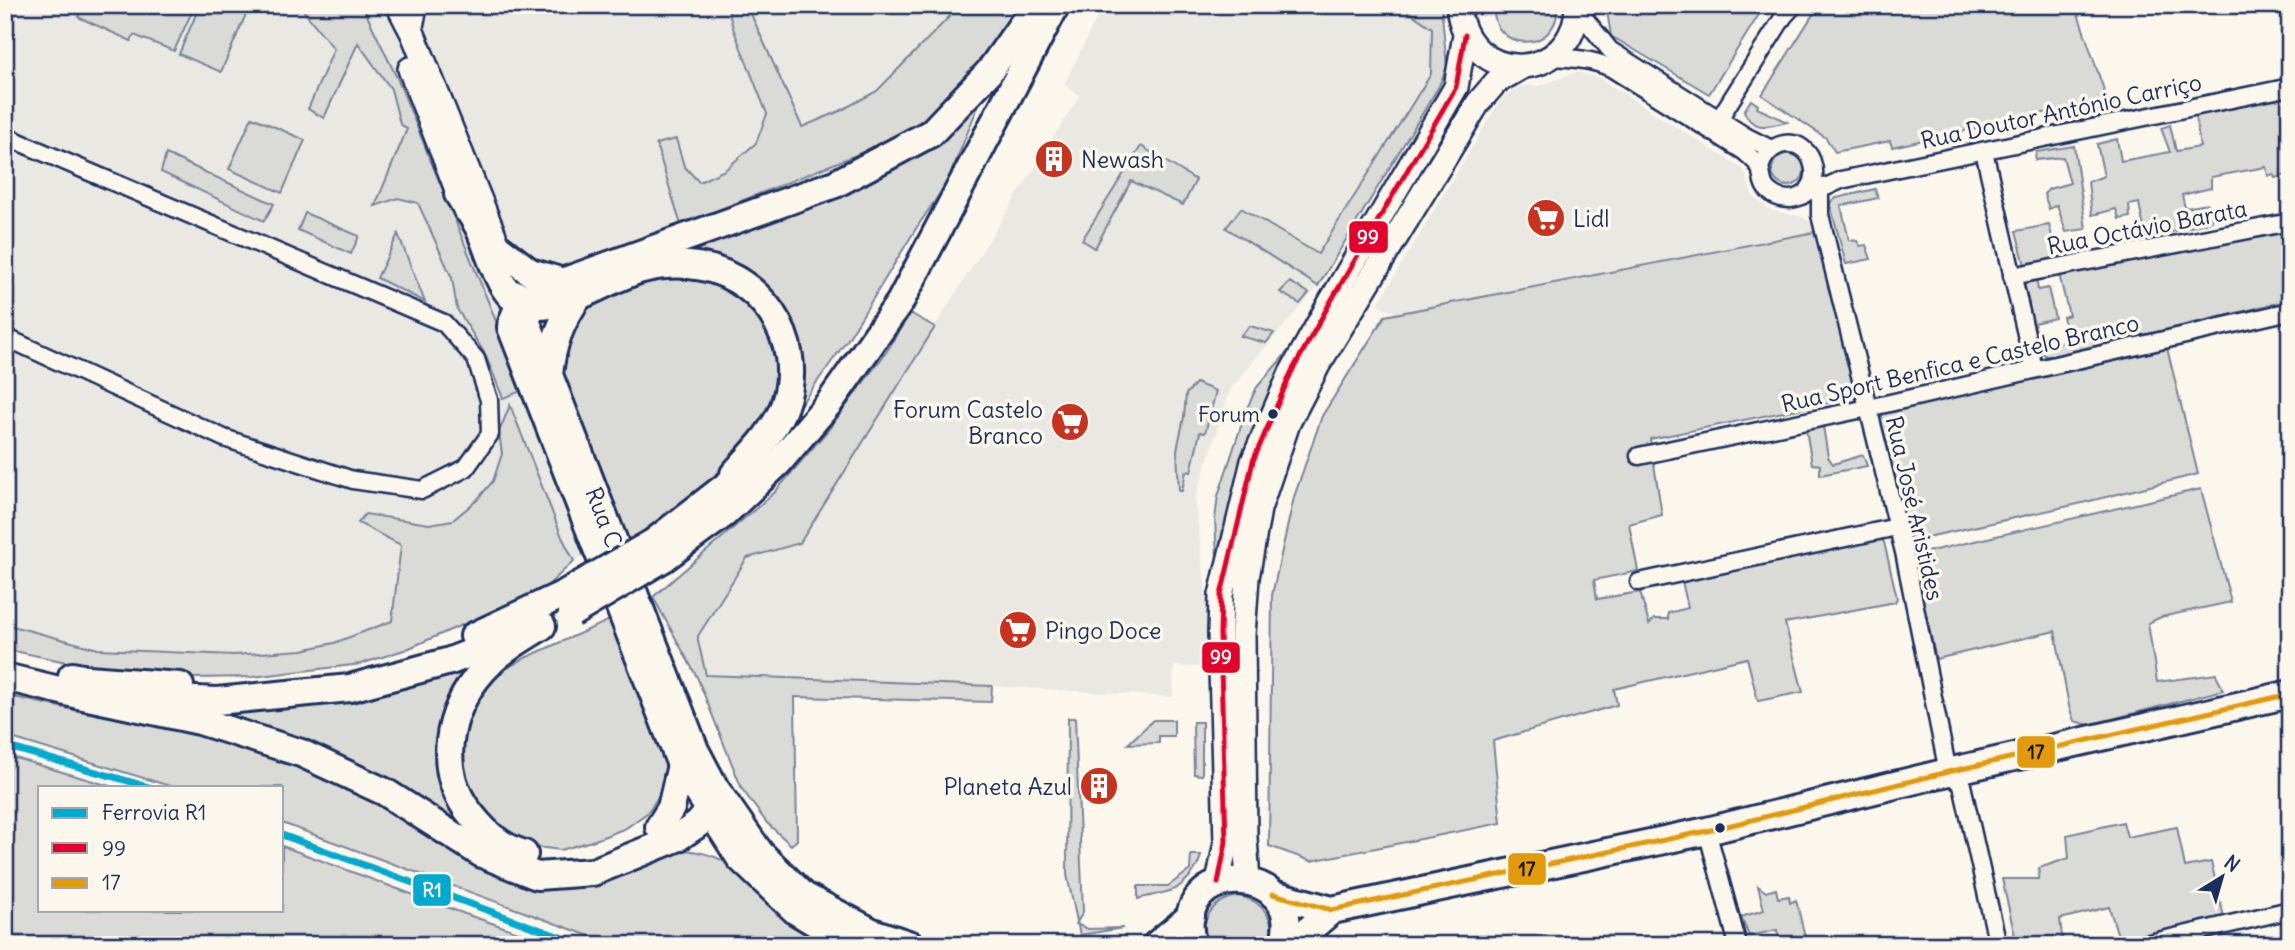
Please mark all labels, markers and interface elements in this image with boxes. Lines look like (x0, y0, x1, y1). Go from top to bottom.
street label: Rua Doutor António Carriço (1918, 67, 2204, 155)
building icon: Newash (1033, 138, 1075, 180)
place label: Newash (1081, 145, 1164, 174)
street label: Rua Octávio Barata (2045, 193, 2249, 261)
supermarket icon: Lidl (1525, 197, 1567, 239)
place label: Lidl (1573, 204, 1609, 233)
line badge: 99 (1348, 220, 1389, 254)
text: 99 (1357, 225, 1379, 249)
street label: Rua Sport Benfica e Castelo Branco (1778, 308, 2142, 418)
place label: Forum Castelo Branco (893, 395, 1043, 450)
supermarket icon: Forum Castelo Branco (1049, 401, 1091, 443)
place label: Forum (1198, 401, 1260, 428)
marker: Forum (1266, 407, 1280, 421)
street label: Rua José Aristides (1880, 413, 1950, 603)
street label: Rua C (579, 483, 629, 551)
supermarket icon: Pingo Doce (997, 609, 1039, 651)
place label: Pingo Doce (1045, 616, 1161, 645)
line badge: 99 (1201, 641, 1241, 674)
text: 99 (1210, 645, 1232, 669)
line badge: 17 (2016, 735, 2056, 769)
text: 17 (2028, 740, 2045, 764)
building icon: Planeta Azul (1078, 765, 1120, 807)
place label: Planeta Azul (943, 772, 1072, 801)
legend (38, 786, 284, 912)
text: Ferrovia R1 (102, 799, 206, 826)
unlabelled marker (1713, 821, 1727, 835)
text: 99 (102, 835, 126, 862)
north arrow (2186, 842, 2256, 912)
text: N (2220, 850, 2245, 877)
line badge: 17 (1507, 852, 1547, 886)
text: 17 (1519, 857, 1536, 881)
text: 17 (102, 869, 121, 896)
line badge: R1 (412, 873, 452, 907)
text: R1 (422, 878, 442, 902)

